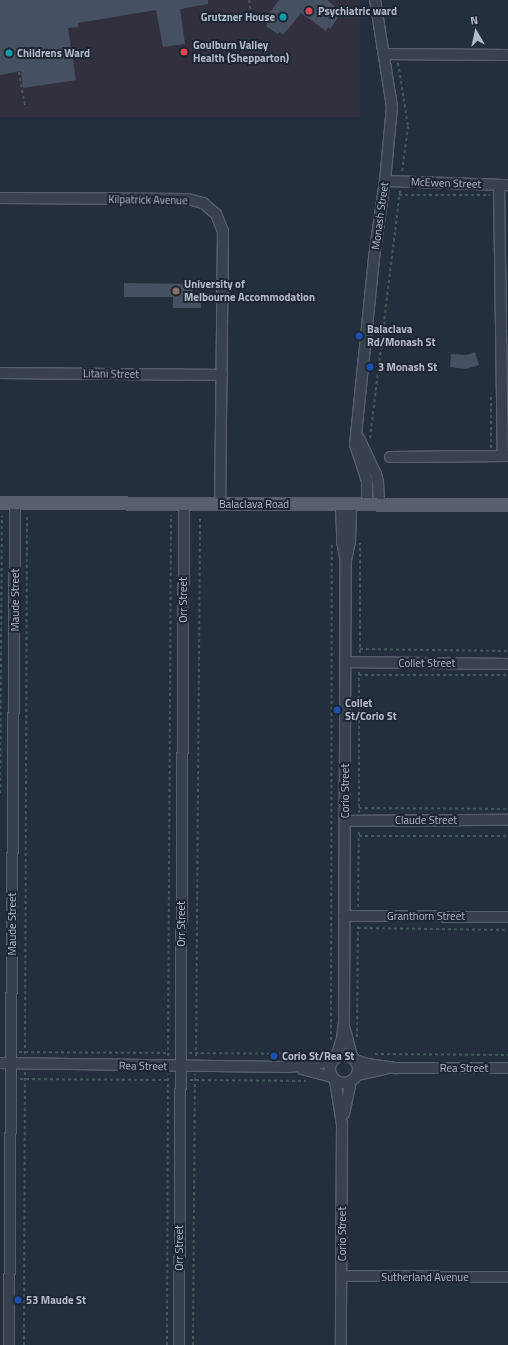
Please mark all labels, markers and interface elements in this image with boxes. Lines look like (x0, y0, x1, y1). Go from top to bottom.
place label: Psychiatric ward (318, 4, 397, 18)
marker: Psychiatric ward (303, 5, 315, 17)
place label: Grutzner House (201, 10, 275, 24)
marker: Grutzner House (278, 12, 288, 22)
north arrow (456, 12, 496, 52)
text: N (469, 12, 479, 29)
place label: Goulburn Valley Health (Shepparton) (193, 39, 289, 65)
place label: Childrens Ward (17, 46, 90, 60)
marker: Goulburn Valley Health (Shepparton) (178, 46, 190, 58)
marker: Childrens Ward (4, 48, 14, 58)
street label: McEwen Street (411, 175, 481, 191)
street label: Monash Street (369, 181, 391, 251)
street label: Kilpatrick Avenue (108, 193, 188, 207)
place label: University of Melbourne Accommodation (184, 278, 315, 304)
marker: University of Melbourne Accommodation (171, 286, 181, 296)
place label: Balaclava Rd/Monash St (367, 323, 435, 349)
marker: Balaclava Rd/Monash St (354, 331, 364, 341)
place label: 3 Monash St (378, 360, 437, 374)
marker: 3 Monash St (365, 362, 375, 372)
street label: Litani Street (83, 367, 139, 381)
street label: Balaclava Road (219, 497, 289, 511)
street label: Maude Street (8, 569, 22, 631)
street label: Orr Street (176, 577, 190, 623)
street label: Collet Street (399, 656, 455, 670)
place label: Collet St/Corio St (345, 697, 397, 723)
marker: Collet St/Corio St (332, 705, 342, 715)
street label: Corio Street (338, 764, 352, 818)
street label: Claude Street (395, 813, 457, 827)
street label: Maude Street (5, 893, 19, 955)
street label: Orr Street (174, 901, 188, 947)
street label: Granthorn Street (387, 909, 465, 923)
place label: Corio St/Rea St (282, 1049, 354, 1063)
marker: Corio St/Rea St (269, 1051, 279, 1061)
street label: Rea Street (119, 1059, 167, 1073)
street label: Rea Street (440, 1061, 488, 1075)
street label: Corio Street (335, 1207, 349, 1261)
street label: Orr Street (172, 1225, 186, 1271)
street label: Sutherland Avenue (381, 1270, 469, 1284)
place label: 53 Maude St (26, 1293, 86, 1307)
marker: 53 Maude St (13, 1295, 23, 1305)

